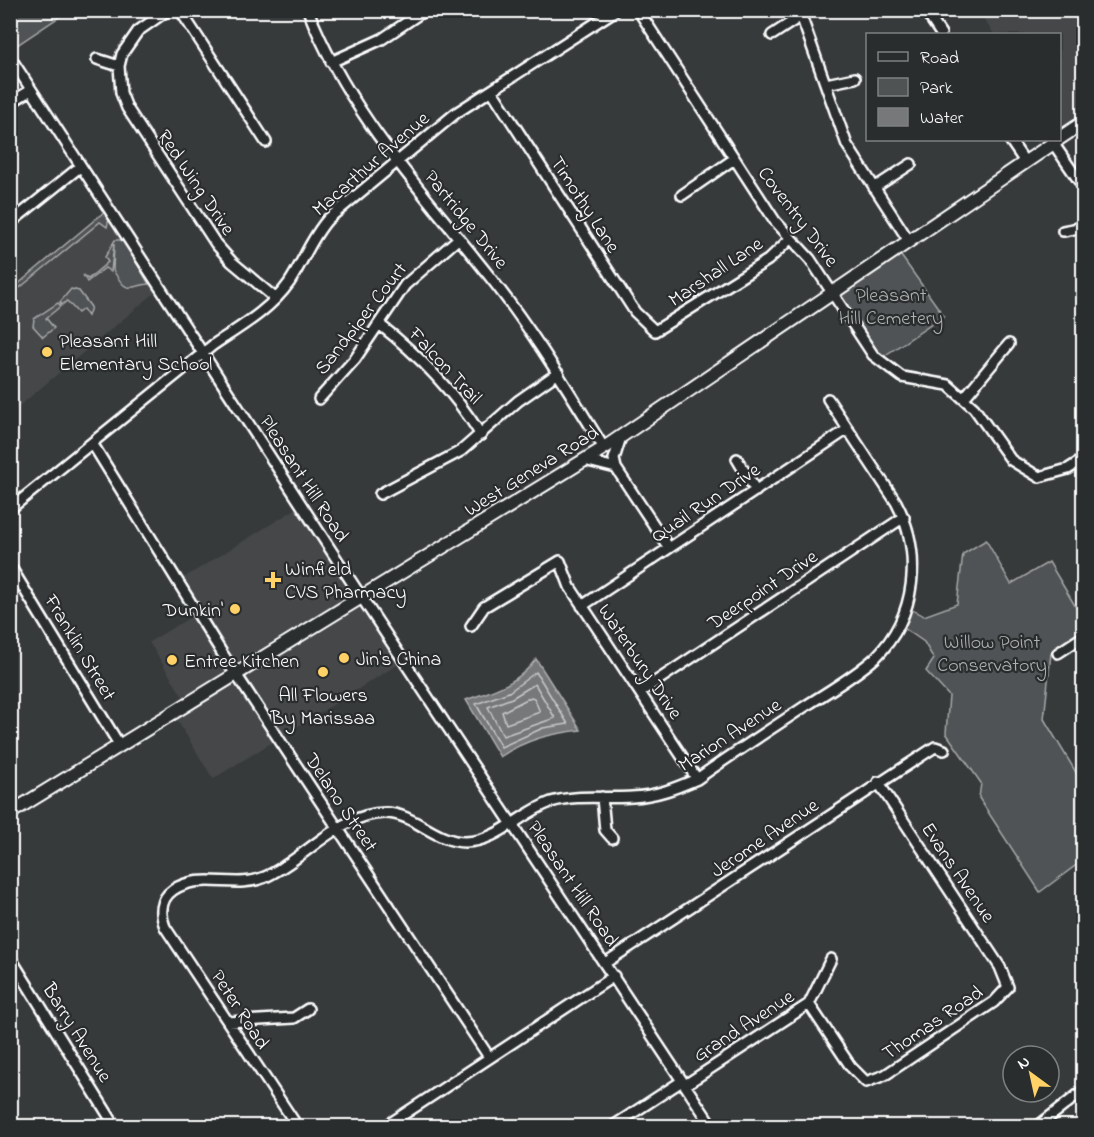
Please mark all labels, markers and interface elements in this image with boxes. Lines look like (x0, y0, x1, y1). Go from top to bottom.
legend (866, 33, 1061, 141)
text: Road (920, 46, 959, 72)
text: Park (920, 76, 953, 102)
street label: Macarthur Avenue (306, 106, 437, 224)
text: Water (920, 106, 964, 132)
street label: Red Wing Drive (148, 125, 241, 243)
street label: Timothy Lane (542, 151, 626, 260)
street label: Coventry Drive (750, 161, 845, 274)
street label: Partridge Drive (415, 165, 514, 277)
street label: Marshall Lane (663, 231, 769, 315)
street label: Sandpiper Court (309, 257, 415, 382)
park label: Pleasant Hill Cemetery (839, 282, 943, 334)
street label: Falcon Trail (400, 321, 488, 412)
place label: Pleasant Hill Elementary School (59, 328, 212, 380)
marker: Pleasant Hill Elementary School (40, 345, 54, 359)
street label: Pleasant Hill Road (251, 410, 355, 549)
street label: West Geneva Road (459, 419, 605, 525)
street label: Quail Run Drive (646, 457, 767, 551)
street label: Deerpoint Drive (702, 544, 824, 639)
place label: Winfield CVS Pharmacy (285, 556, 406, 608)
marker: Winfield CVS Pharmacy (266, 573, 280, 587)
street label: Franklin Street (35, 589, 122, 707)
place label: Dunkin' (162, 597, 223, 626)
street label: Waterbury Drive (589, 599, 688, 726)
marker: Dunkin' (228, 602, 242, 616)
park label: Willow Point Conservatory (937, 629, 1047, 681)
place label: Jin's China (356, 646, 441, 675)
place label: Entree Kitchen (184, 648, 299, 677)
marker: Jin's China (337, 651, 351, 665)
marker: Entree Kitchen (165, 653, 179, 667)
marker: All Flowers By Marissaa (316, 665, 330, 679)
place label: All Flowers By Marissaa (270, 682, 375, 734)
street label: Marion Avenue (673, 692, 788, 780)
street label: Delano Street (296, 747, 384, 859)
street label: Jerome Avenue (706, 792, 825, 886)
street label: Pleasant Hill Road (519, 816, 625, 953)
street label: Evans Avenue (913, 817, 1001, 929)
street label: Peter Road (202, 965, 276, 1056)
street label: Barry Avenue (33, 977, 118, 1089)
street label: Thomas Road (877, 980, 990, 1069)
street label: Grand Avenue (688, 983, 801, 1071)
north arrow (1001, 1044, 1061, 1104)
text: N (1013, 1050, 1035, 1076)

